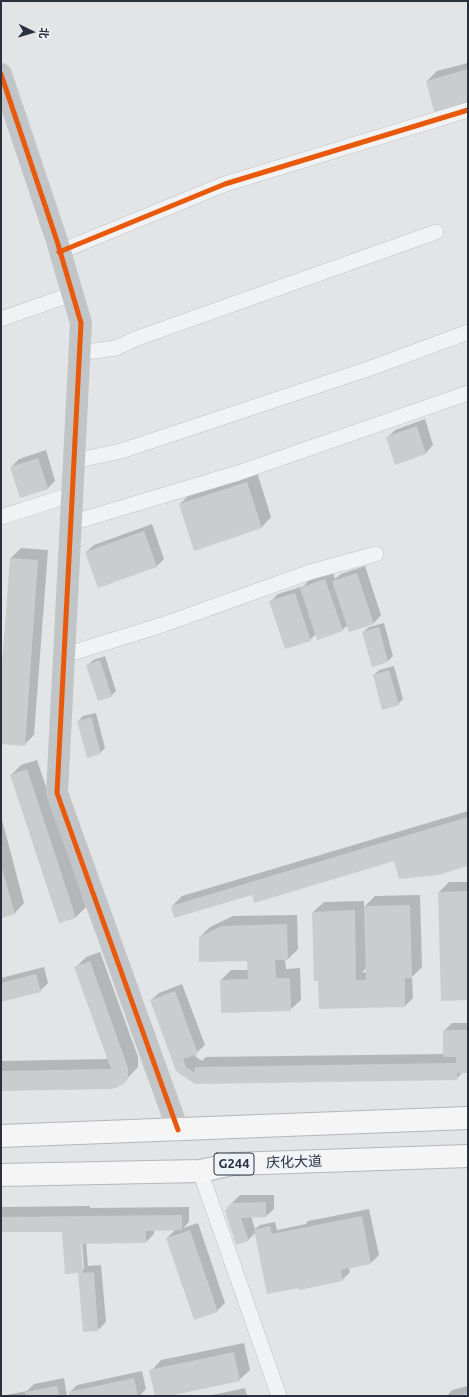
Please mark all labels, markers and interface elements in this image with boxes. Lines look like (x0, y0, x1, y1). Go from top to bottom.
north arrow (12, 12, 52, 52)
text: 北 (37, 27, 50, 39)
road number: G244 (214, 1153, 254, 1175)
street label: 庆化大道 (266, 1153, 322, 1171)

